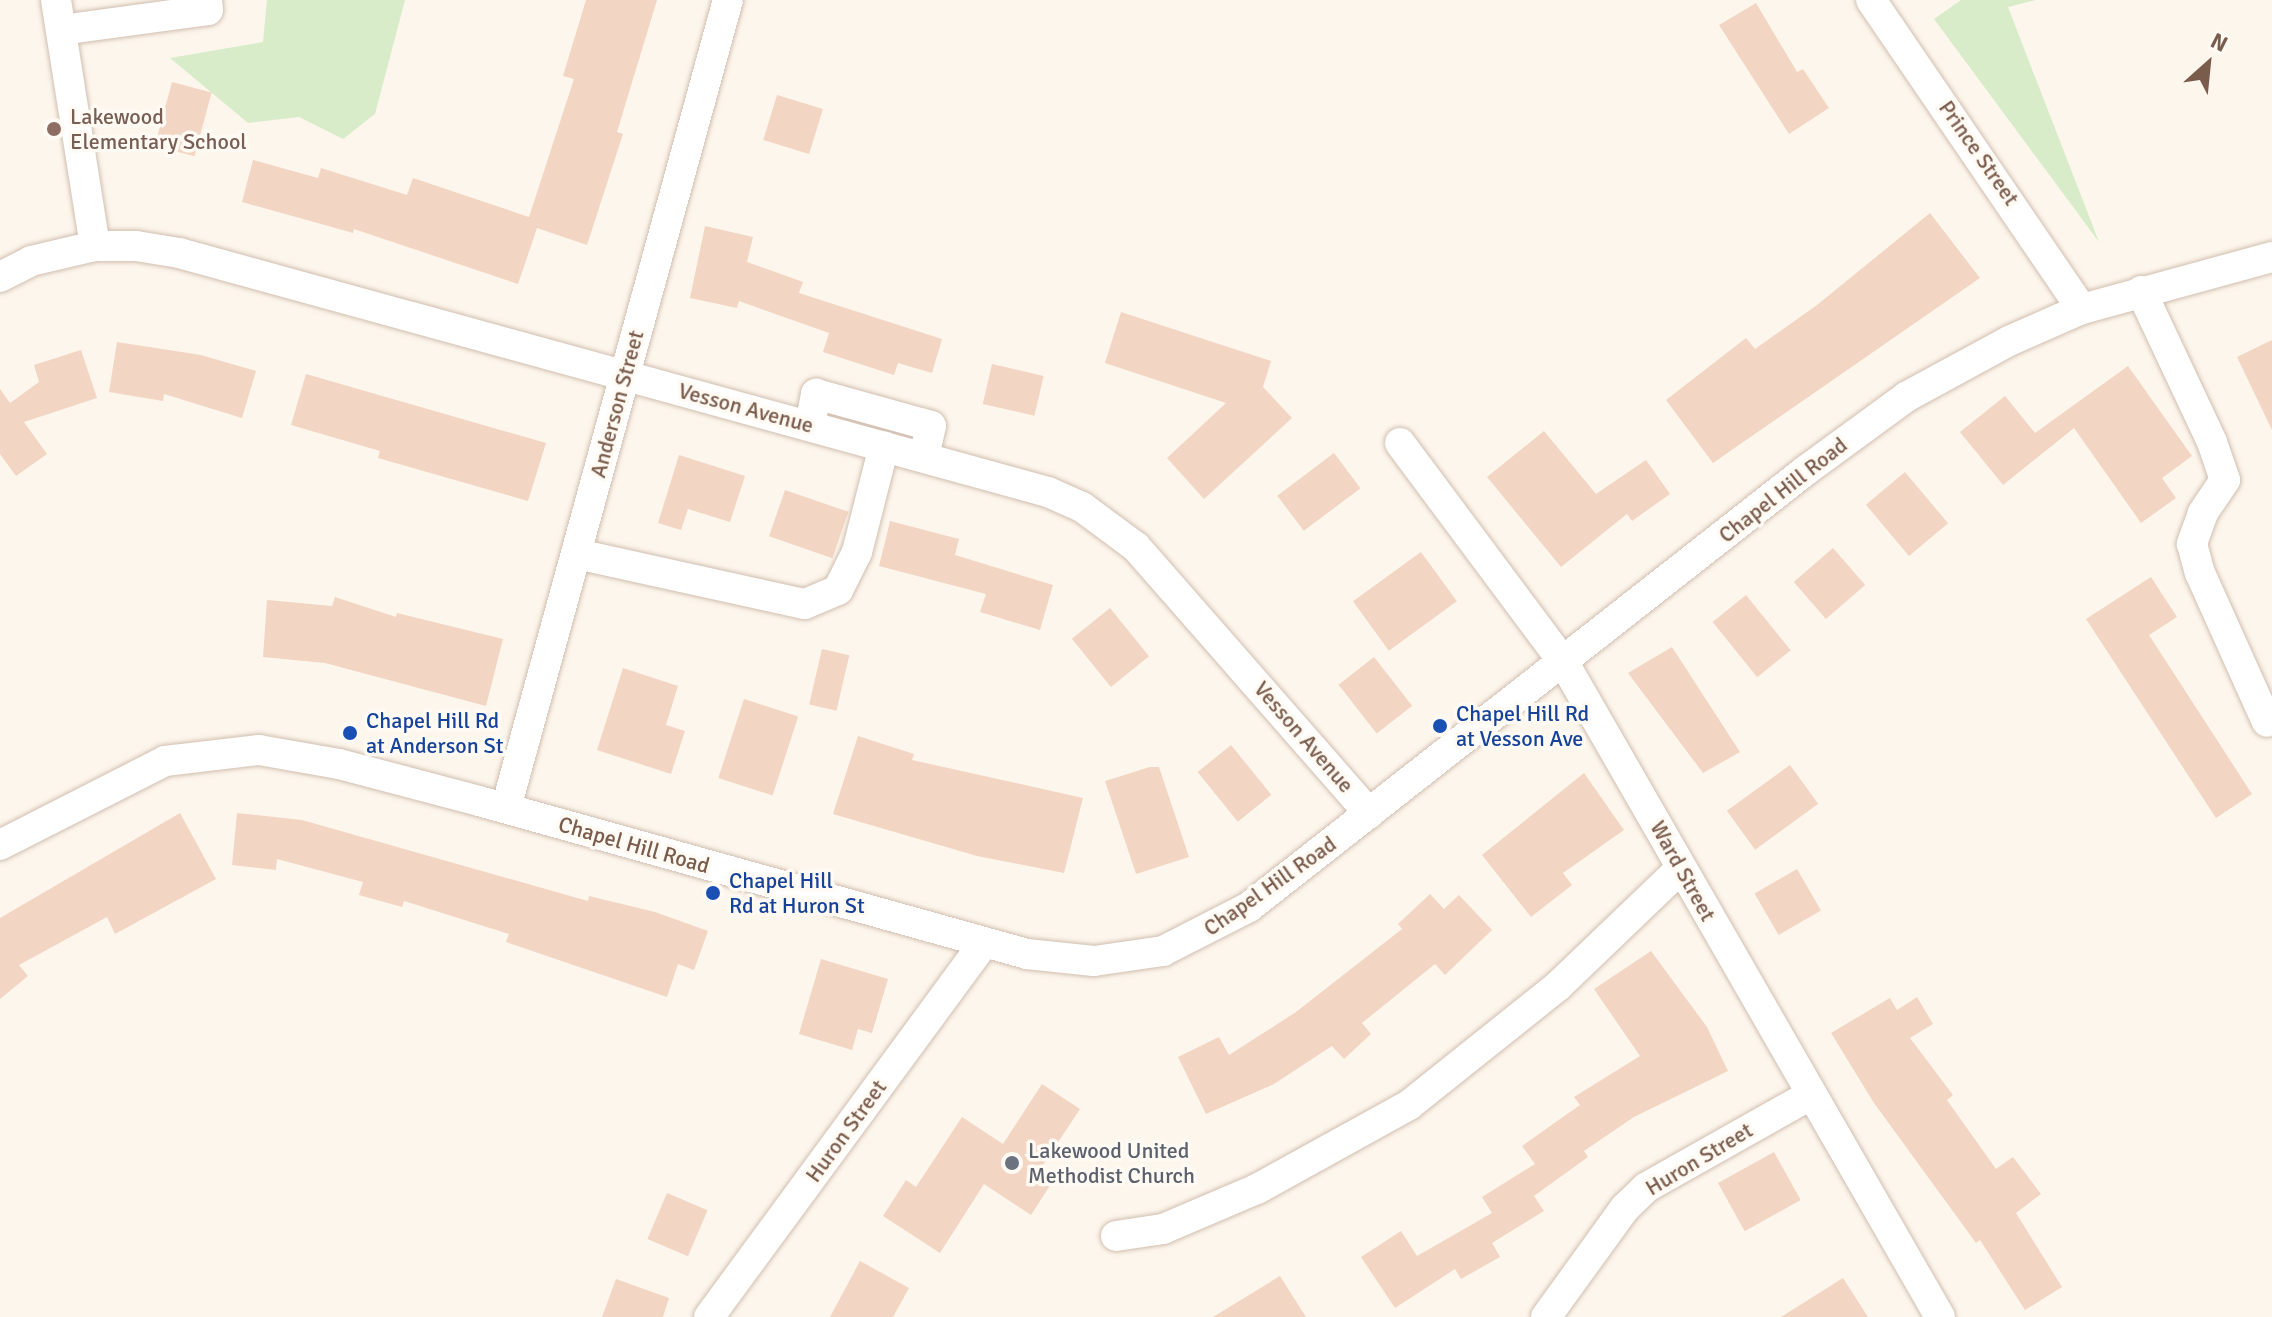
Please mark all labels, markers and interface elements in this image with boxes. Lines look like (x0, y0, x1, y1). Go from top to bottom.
north arrow (2168, 24, 2248, 104)
text: N (2206, 27, 2232, 58)
street label: Prince Street (1933, 95, 2025, 211)
place label: Lakewood Elementary School (70, 103, 247, 154)
marker: Lakewood Elementary School (45, 120, 63, 138)
street label: Anderson Street (585, 327, 649, 481)
street label: Vesson Avenue (676, 377, 816, 439)
street label: Chapel Hill Road (1713, 432, 1853, 548)
street label: Vesson Avenue (1248, 676, 1360, 798)
place label: Chapel Hill Rd at Vesson Ave (1456, 700, 1589, 752)
place label: Chapel Hill Rd at Anderson St (366, 707, 504, 758)
marker: Chapel Hill Rd at Vesson Ave (1431, 717, 1449, 735)
marker: Chapel Hill Rd at Anderson St (341, 724, 359, 742)
street label: Chapel Hill Road (555, 811, 713, 879)
street label: Ward Street (1645, 816, 1721, 926)
street label: Chapel Hill Road (1199, 831, 1341, 941)
place label: Chapel Hill Rd at Huron St (729, 867, 865, 918)
marker: Chapel Hill Rd at Huron St (704, 884, 722, 902)
street label: Huron Street (800, 1075, 892, 1187)
street label: Huron Street (1641, 1117, 1757, 1201)
place label: Lakewood United Methodist Church (1028, 1137, 1195, 1188)
marker: Lakewood United Methodist Church (1003, 1154, 1021, 1172)

